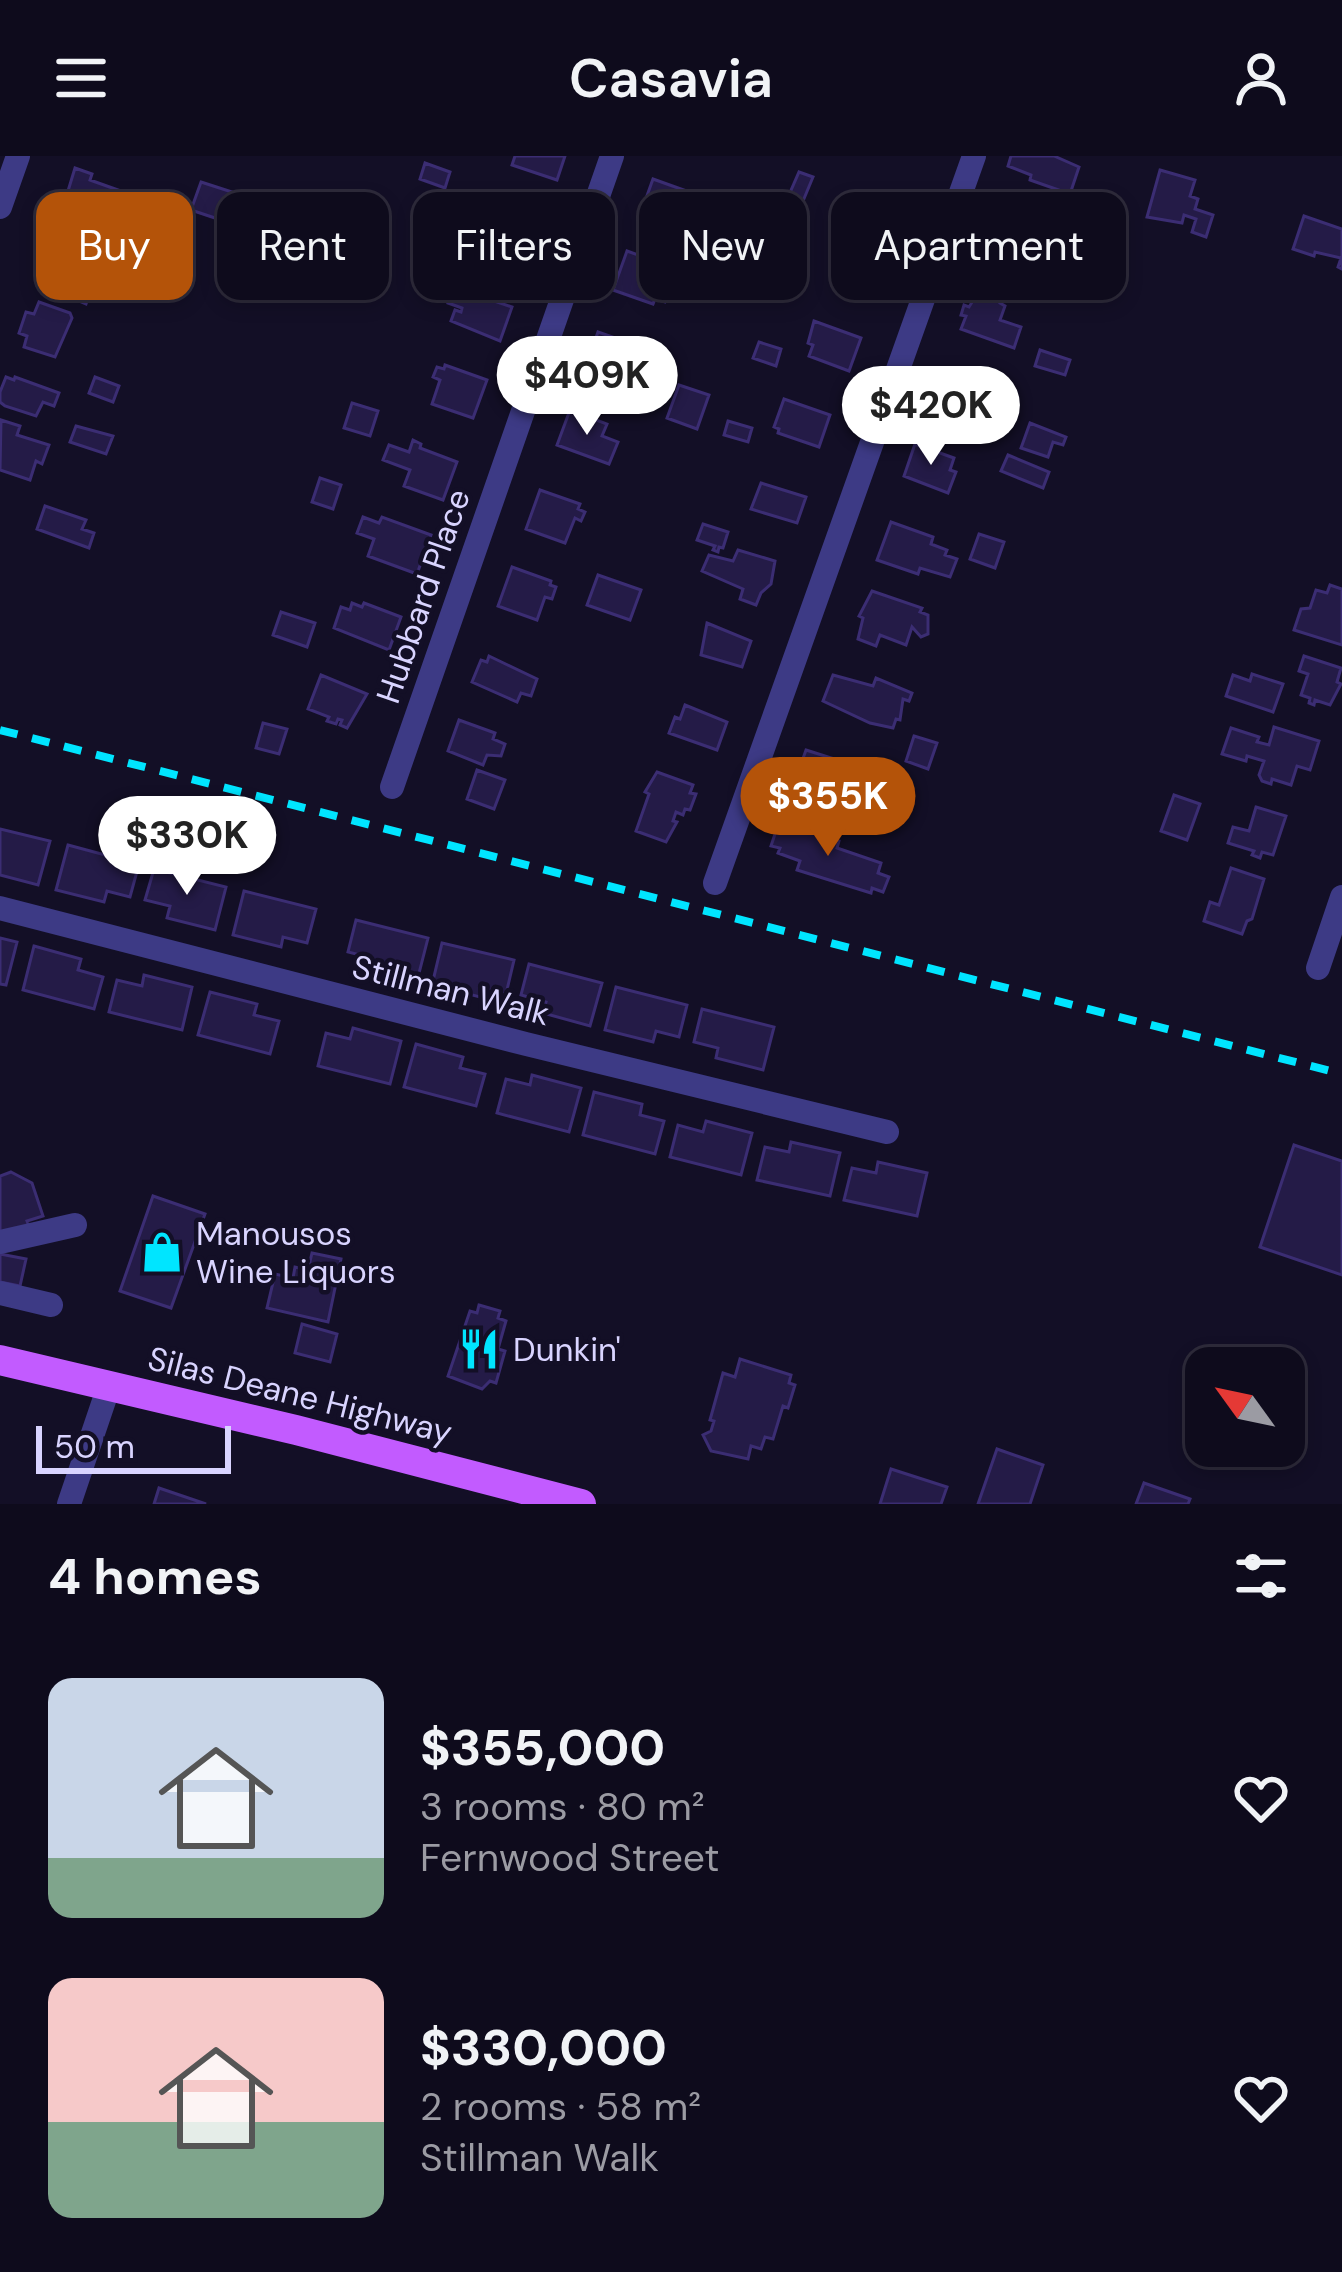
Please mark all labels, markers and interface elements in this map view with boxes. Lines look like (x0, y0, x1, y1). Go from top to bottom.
text: Casavia (569, 43, 773, 114)
icon: menu (48, 45, 114, 111)
icon: person (1228, 45, 1294, 111)
chip: Buy (36, 192, 193, 300)
chip: Rent (217, 192, 389, 300)
chip: Filters (413, 192, 615, 300)
chip: New (639, 192, 807, 300)
chip: Apartment (831, 192, 1126, 300)
pin: $409K (503, 336, 671, 438)
text: $409K (524, 349, 650, 400)
pin: $420K (847, 366, 1015, 468)
text: $420K (869, 379, 993, 430)
street label: Hubbard Place (366, 483, 480, 709)
pin: $355K (744, 757, 912, 859)
text: $355K (767, 770, 889, 821)
pin: $330K (103, 796, 271, 898)
text: $330K (125, 809, 249, 860)
street label: Stillman Walk (348, 945, 555, 1035)
place label: Manousos Wine Liquors (196, 1212, 396, 1293)
shop icon: Manousos Wine Liquors (139, 1229, 185, 1275)
restaurant icon: Dunkin' (456, 1326, 502, 1372)
place label: Dunkin' (513, 1328, 621, 1371)
street label: Silas Deane Highway (144, 1336, 456, 1454)
north arrow (1185, 1347, 1305, 1467)
map controls (1185, 1347, 1305, 1467)
scale bar (36, 1420, 231, 1473)
text: 50 m (54, 1425, 135, 1468)
text: 4 homes (48, 1543, 262, 1610)
icon: filters (1228, 1543, 1294, 1609)
text: $355,000 (420, 1714, 665, 1781)
icon: home (144, 1726, 288, 1870)
icon: heart (1228, 1765, 1294, 1831)
text: 3 rooms · 80 m² (420, 1781, 705, 1832)
text: Fernwood Street (420, 1832, 720, 1883)
text: $330,000 (420, 2014, 667, 2081)
icon: home (144, 2026, 288, 2170)
icon: heart (1228, 2065, 1294, 2131)
text: 2 rooms · 58 m² (420, 2081, 701, 2132)
text: Stillman Walk (420, 2132, 659, 2183)

